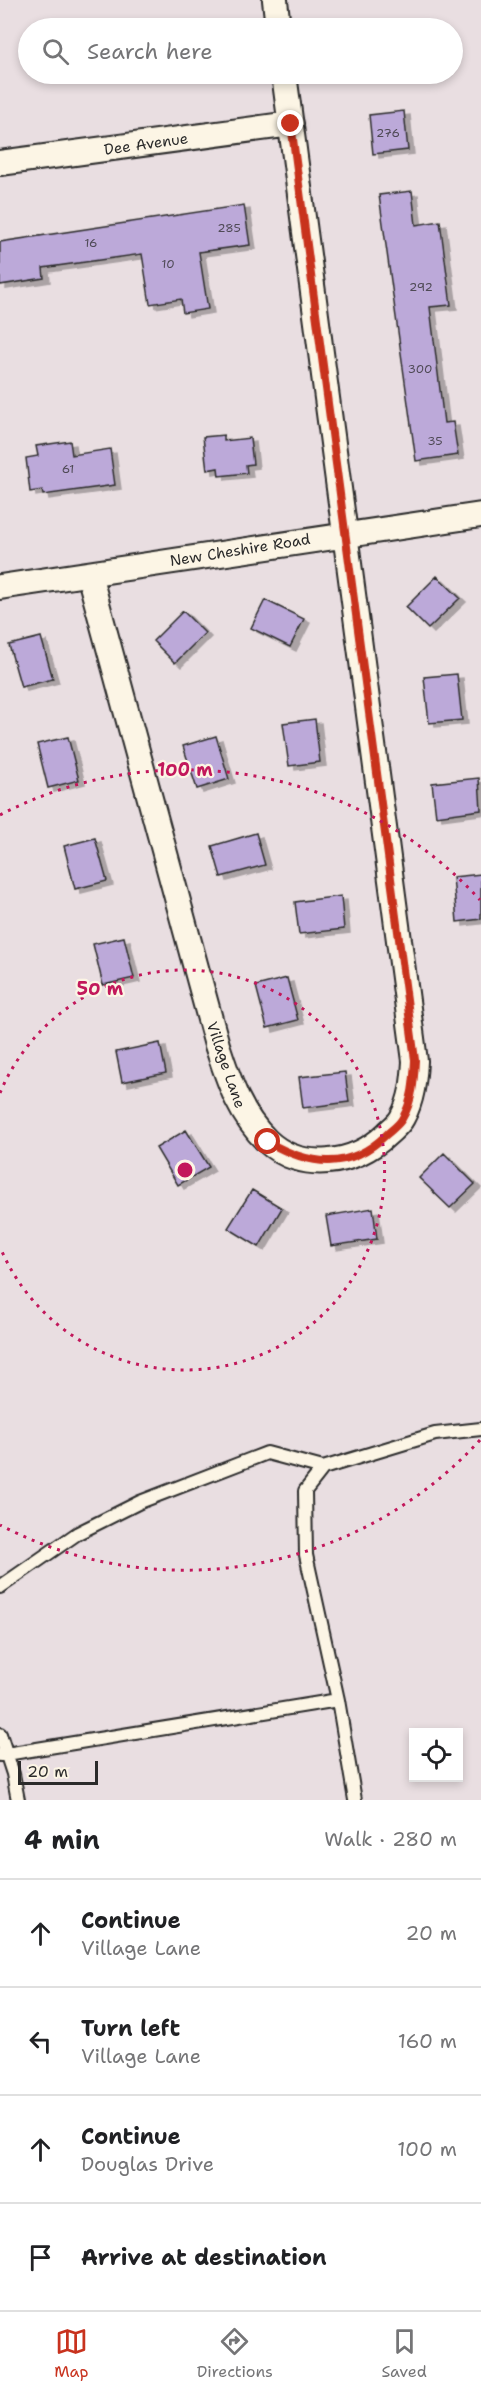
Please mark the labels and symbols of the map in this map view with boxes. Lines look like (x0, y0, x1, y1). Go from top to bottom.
route end (277, 110, 303, 136)
house number: 276 (376, 125, 400, 141)
street label: Dee Avenue (103, 128, 189, 160)
house number: 285 (217, 220, 241, 236)
house number: 16 (84, 235, 98, 251)
house number: 10 (161, 256, 175, 272)
house number: 292 (409, 279, 433, 295)
house number: 300 (408, 361, 432, 377)
house number: 35 (427, 433, 443, 449)
house number: 61 (62, 461, 74, 477)
street label: New Cheshire Road (168, 529, 312, 571)
text: 100 m (157, 758, 213, 782)
text: 50 m (77, 977, 124, 1001)
street label: Village Lane (202, 1019, 250, 1111)
route start (254, 1128, 280, 1154)
centre of rings (175, 1160, 195, 1180)
scale bar (18, 1758, 98, 1786)

